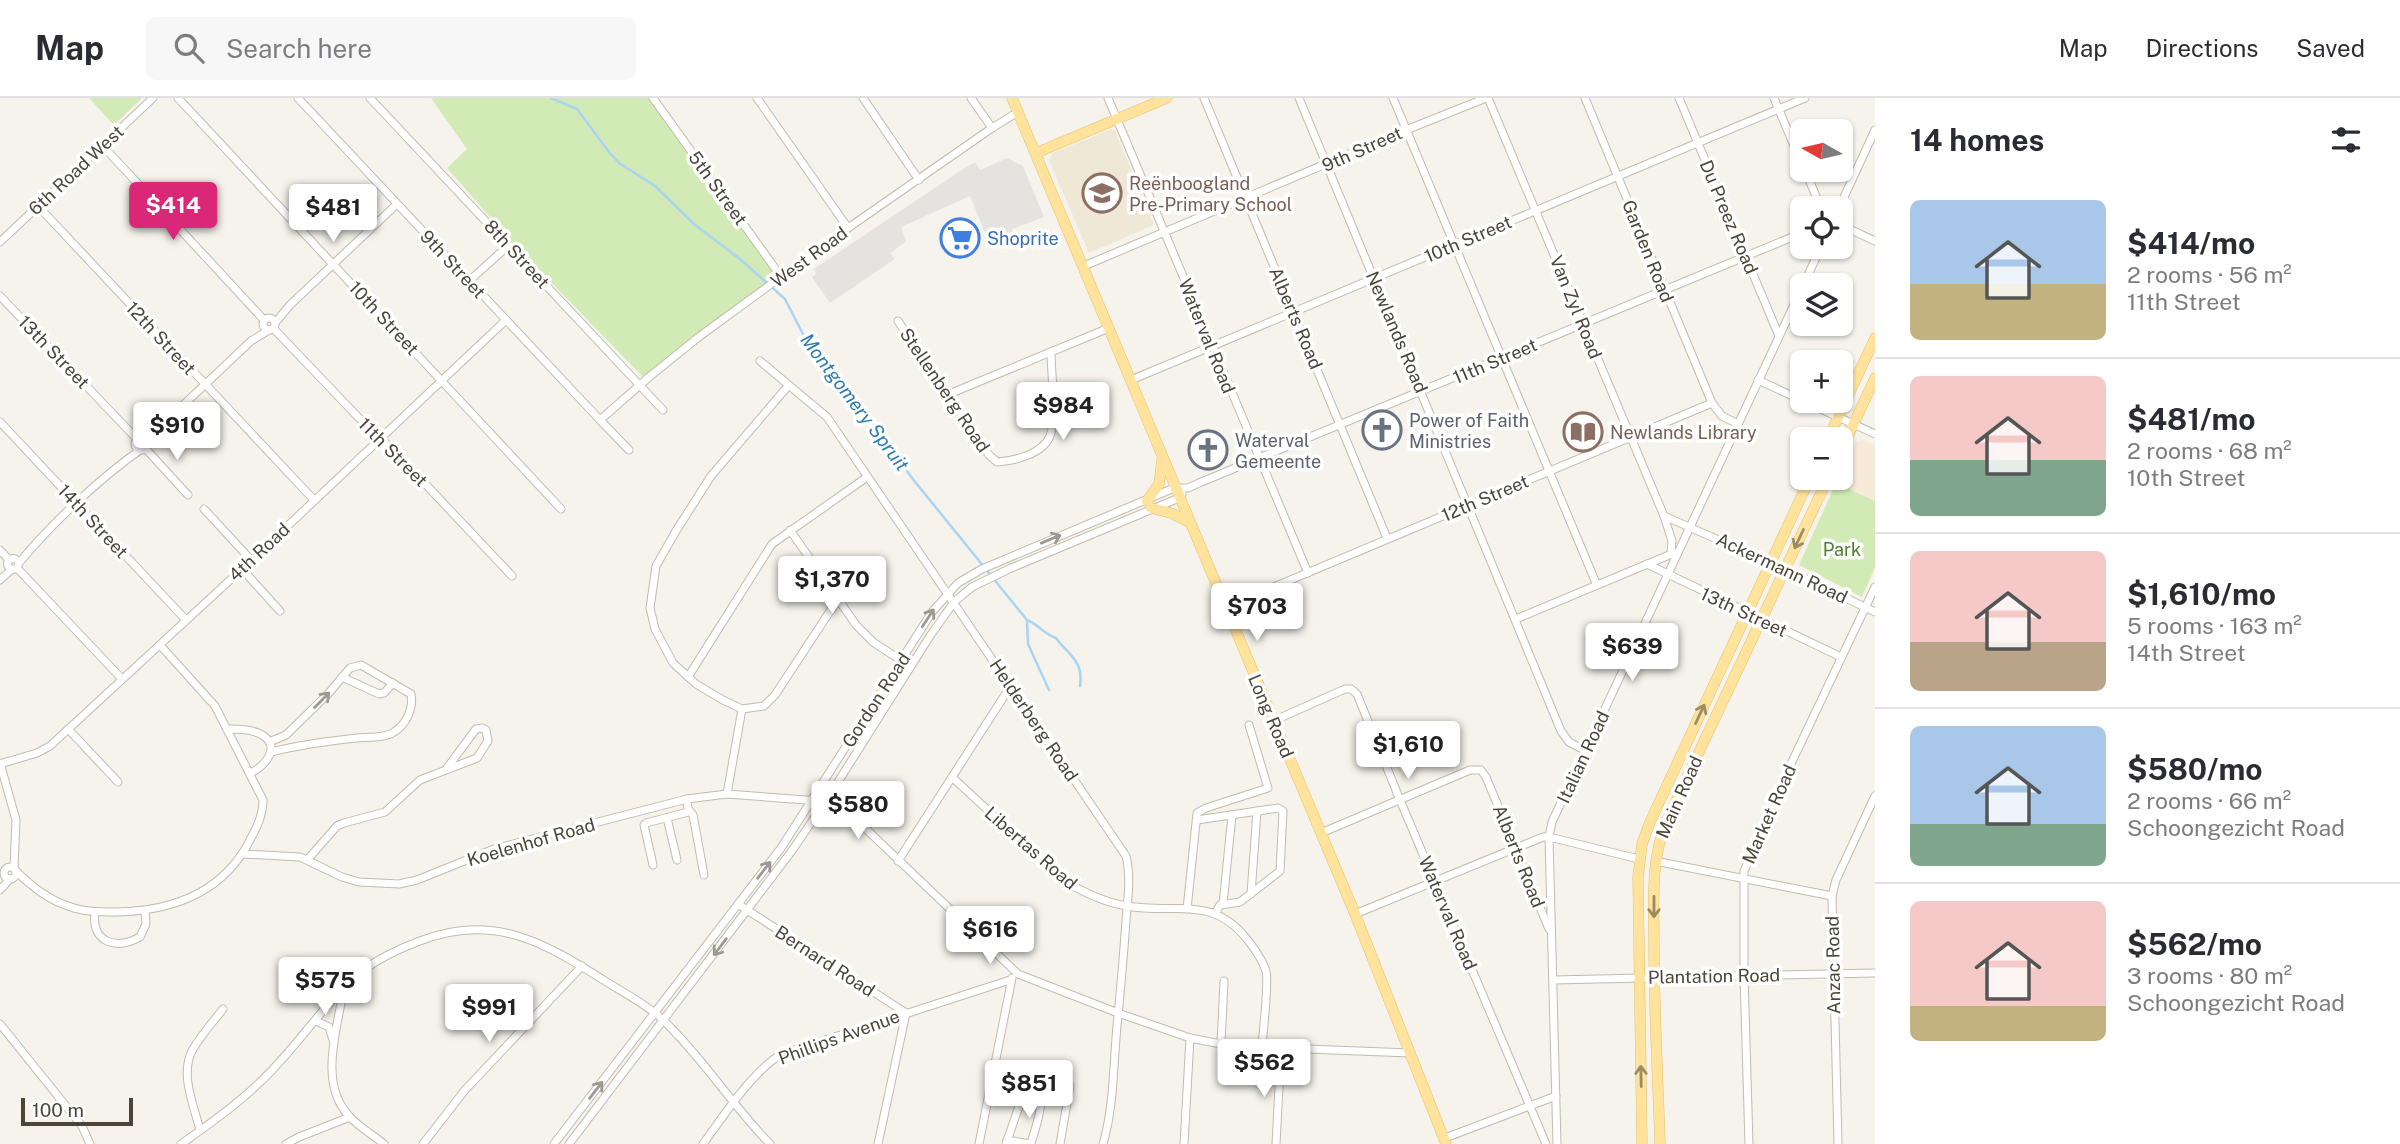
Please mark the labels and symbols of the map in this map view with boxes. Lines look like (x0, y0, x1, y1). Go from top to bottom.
north arrow (1790, 119, 1853, 182)
street label: 6th Road West (24, 121, 128, 219)
street label: 9th Street (1319, 122, 1405, 176)
street label: 5th Street (684, 147, 752, 229)
street label: Du Preez Road (1696, 157, 1762, 277)
school or university icon: Reënboogland Pre-Primary School (1081, 172, 1123, 214)
place label: Reënboogland Pre-Primary School (1129, 173, 1292, 215)
pin: $414 (132, 183, 214, 242)
pin: $481 (292, 184, 374, 244)
street label: Garden Road (1618, 197, 1678, 305)
street label: 10th Street (1421, 211, 1515, 267)
street label: 8th Street (480, 215, 554, 293)
supermarket icon: Shoprite (939, 217, 981, 259)
street label: West Road (767, 222, 851, 292)
street label: 9th Street (416, 226, 490, 302)
place label: Shoprite (987, 228, 1059, 249)
street label: Van Zyl Road (1546, 252, 1606, 362)
street label: Alberts Road (1265, 264, 1327, 372)
street label: Newlands Road (1362, 268, 1432, 396)
street label: Waterval Road (1175, 276, 1239, 396)
street label: 10th Street (345, 277, 423, 359)
street label: 12th Street (122, 297, 200, 379)
street label: 13th Street (14, 311, 94, 393)
street label: Stellenberg Road (896, 324, 994, 456)
water label: Montgomery Spruit (796, 329, 914, 475)
street label: 11th Street (1450, 334, 1540, 388)
pin: $984 (1022, 382, 1104, 442)
pin: $910 (136, 402, 218, 462)
church icon: Power of Faith Ministries (1361, 409, 1403, 451)
place label: Power of Faith Ministries (1409, 410, 1529, 452)
library icon: Newlands Library (1562, 411, 1604, 453)
street label: 11th Street (354, 413, 432, 491)
place label: Newlands Library (1610, 422, 1757, 443)
church icon: Waterval Gemeente (1187, 429, 1229, 471)
place label: Waterval Gemeente (1235, 430, 1321, 472)
street label: 12th Street (1438, 470, 1532, 526)
street label: 14th Street (54, 480, 132, 562)
street label: 4th Road (224, 519, 294, 585)
street label: Ackermann Road (1713, 528, 1851, 608)
one-way arrow (1792, 528, 1805, 550)
one-way arrow (1040, 532, 1061, 545)
park label: Park (1823, 539, 1861, 560)
pin: $1,370 (775, 556, 889, 616)
street label: 13th Street (1697, 583, 1791, 641)
pin: $703 (1216, 584, 1298, 643)
one-way arrow (922, 609, 936, 629)
pin: $639 (1591, 624, 1673, 683)
street label: Gordon Road (838, 649, 914, 751)
street label: Helderberg Road (985, 655, 1083, 785)
street label: Long Road (1244, 671, 1298, 761)
one-way arrow (313, 692, 330, 709)
one-way arrow (1694, 704, 1708, 725)
street label: Italian Road (1553, 708, 1613, 806)
pin: $1,610 (1351, 722, 1465, 781)
street label: Main Road (1652, 753, 1706, 841)
street label: Market Road (1738, 761, 1800, 867)
pin: $580 (817, 782, 899, 841)
street label: Libertas Road (981, 802, 1081, 894)
street label: Alberts Road (1489, 802, 1549, 910)
street label: Koelenhof Road (465, 814, 597, 870)
street label: Waterval Road (1415, 853, 1481, 973)
one-way arrow (756, 862, 771, 880)
one-way arrow (1647, 895, 1661, 918)
pin: $616 (949, 906, 1031, 966)
street label: Anzac Road (1822, 916, 1844, 1014)
street label: Bernard Road (771, 921, 879, 1001)
one-way arrow (713, 937, 727, 956)
pin: $575 (284, 958, 366, 1017)
street label: Plantation Road (1648, 964, 1780, 988)
pin: $991 (448, 984, 530, 1044)
street label: Phillips Avenue (776, 1005, 902, 1069)
pin: $562 (1223, 1040, 1305, 1099)
pin: $851 (988, 1060, 1070, 1120)
one-way arrow (1634, 1065, 1648, 1088)
one-way arrow (588, 1081, 603, 1100)
scale bar (21, 1095, 133, 1127)

